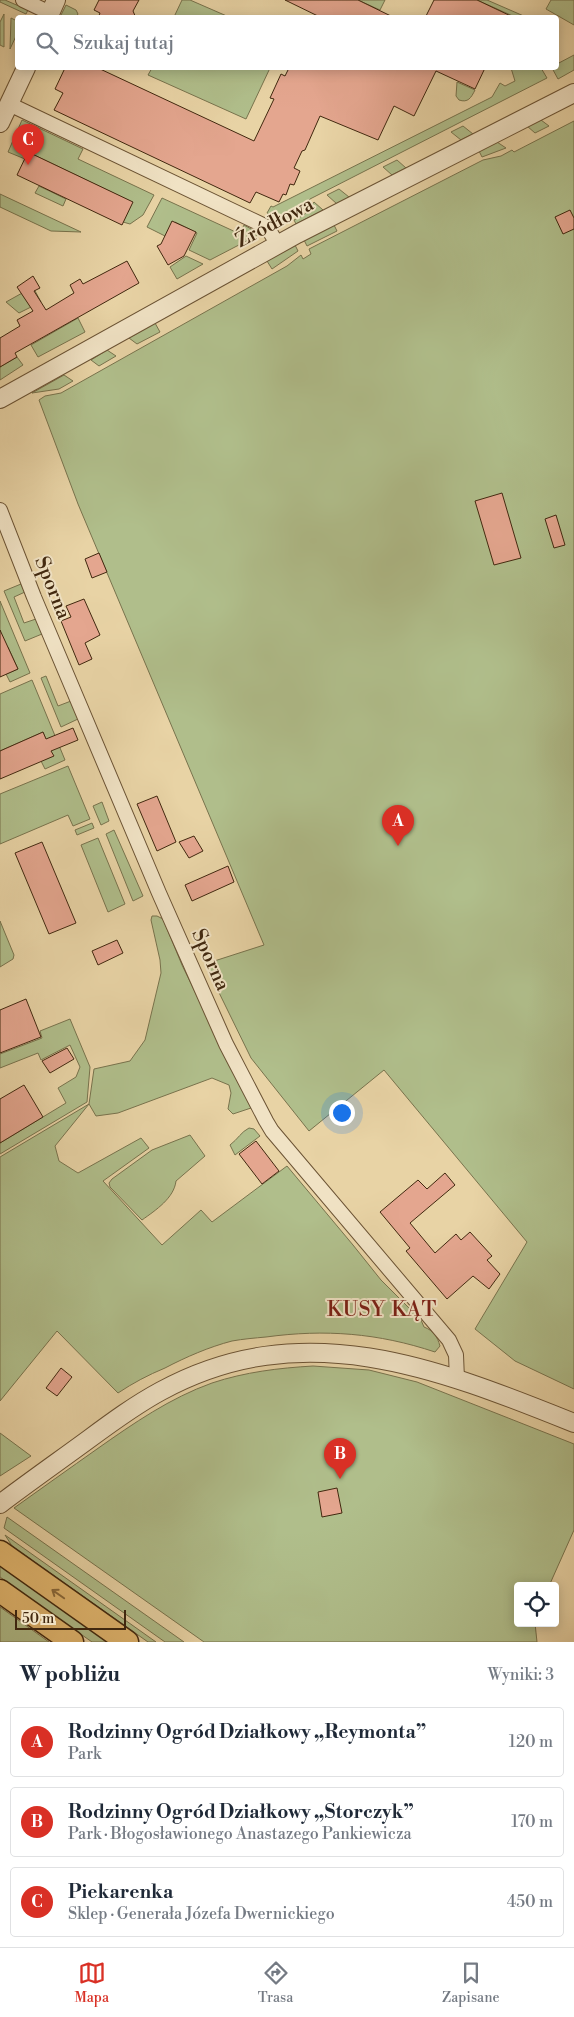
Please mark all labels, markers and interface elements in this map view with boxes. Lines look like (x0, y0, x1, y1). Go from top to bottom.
search box (15, 15, 559, 70)
icon: search (33, 29, 61, 57)
text: Szukaj tutaj (73, 31, 174, 55)
pin: C (12, 124, 44, 165)
street label: Źródłowa (231, 191, 319, 254)
street label: Sporna (28, 553, 76, 624)
pin: A (382, 805, 414, 846)
street label: Sporna (185, 925, 235, 996)
your location (329, 1100, 355, 1126)
district label: KUSY KĄT (327, 1297, 437, 1323)
pin: B (324, 1438, 356, 1479)
map controls (514, 1582, 559, 1627)
button: locate (514, 1582, 559, 1627)
one-way arrow (52, 1589, 66, 1599)
scale bar (15, 1607, 126, 1630)
text: 50 m (22, 1610, 54, 1628)
text: W pobliżu (20, 1662, 120, 1688)
text: Wyniki: 3 (488, 1665, 554, 1685)
text: Rodzinny Ogród Działkowy „Reymonta” (68, 1720, 426, 1744)
text: A (31, 1732, 43, 1752)
text: 120 m (509, 1732, 553, 1752)
text: Park (68, 1744, 101, 1764)
text: Rodzinny Ogród Działkowy „Storczyk” (68, 1800, 414, 1824)
text: B (31, 1812, 43, 1832)
text: 170 m (511, 1812, 553, 1832)
text: Park · Błogosławionego Anastazego Pankiewicza (68, 1824, 412, 1844)
text: Piekarenka (68, 1880, 173, 1904)
text: C (31, 1892, 43, 1912)
text: 450 m (507, 1892, 553, 1912)
text: Sklep · Generała Józefa Dwernickiego (68, 1904, 335, 1924)
tab: Mapa (74, 1959, 109, 2007)
tab: Trasa (258, 1959, 293, 2007)
tab: Zapisane (442, 1959, 500, 2007)

